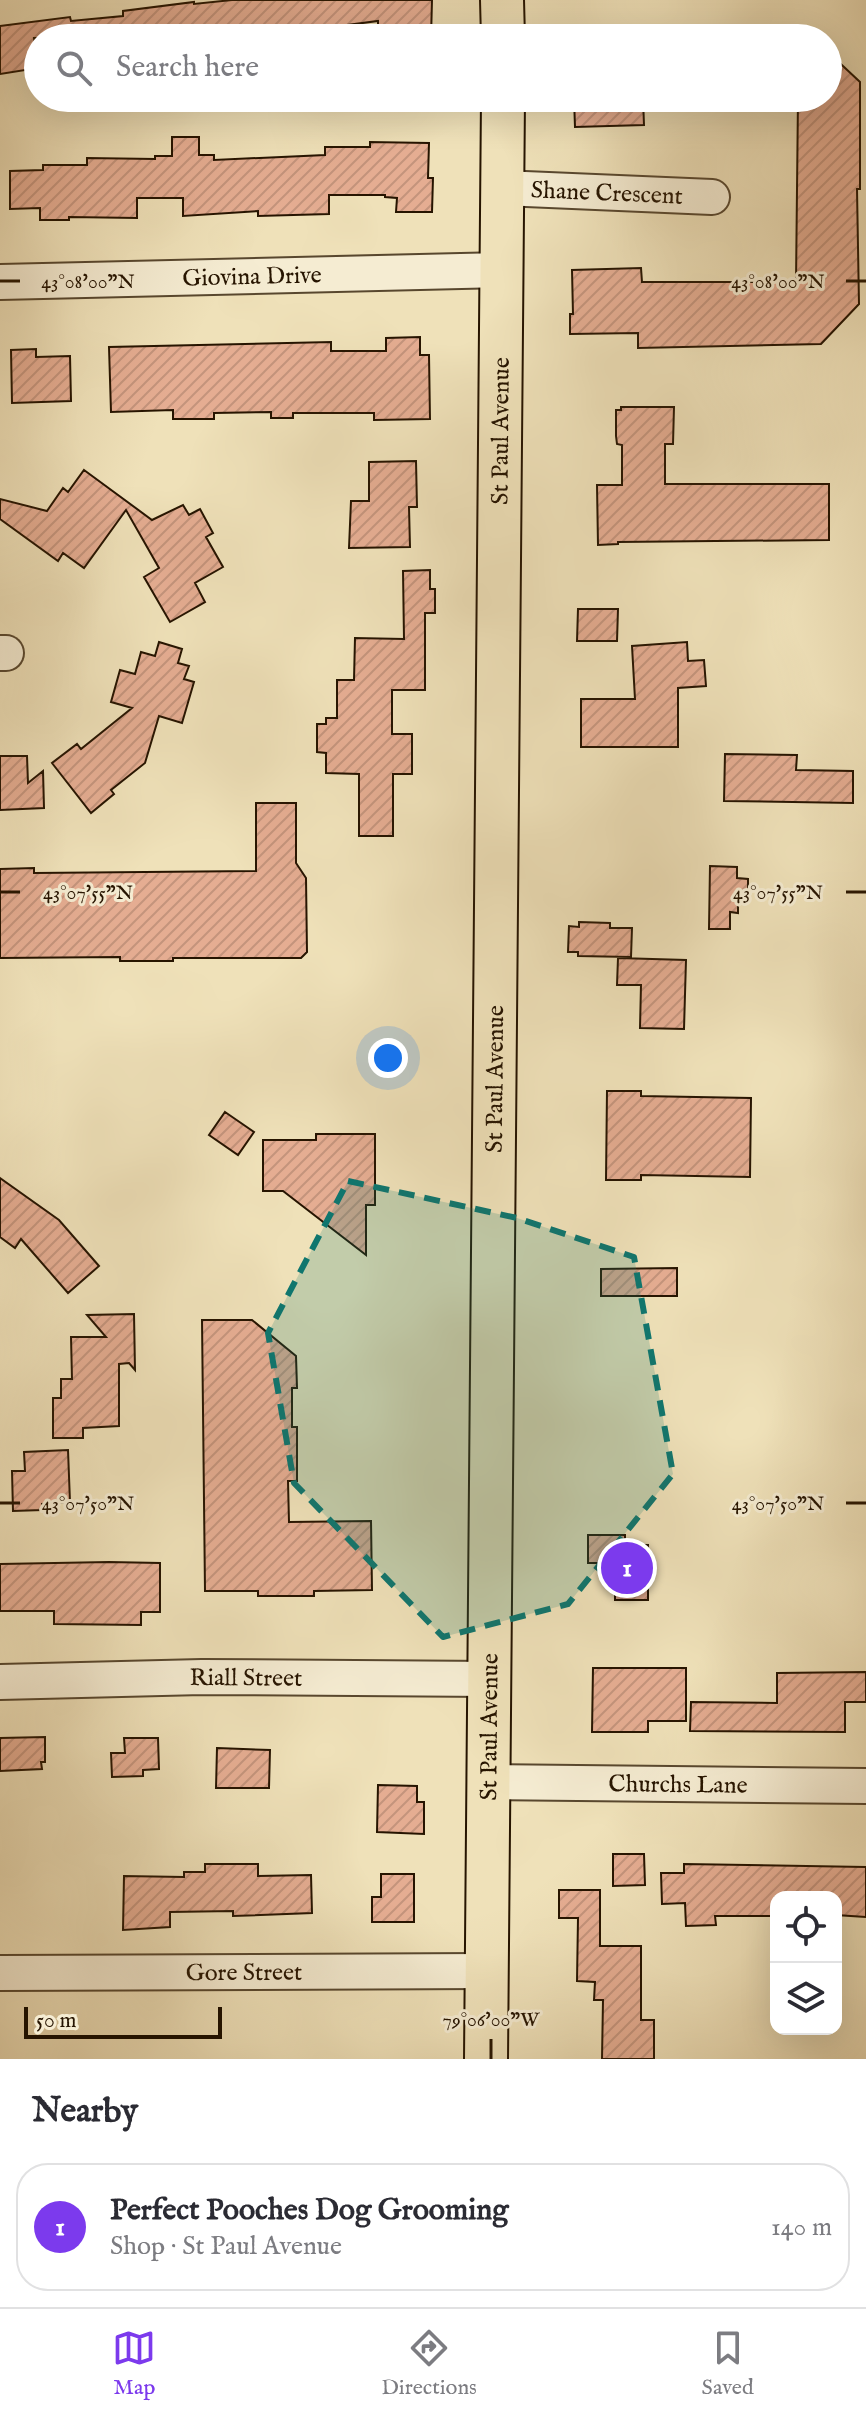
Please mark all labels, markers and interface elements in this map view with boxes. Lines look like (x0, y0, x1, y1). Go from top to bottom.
search box (24, 24, 842, 112)
icon: search (52, 46, 96, 90)
text: Search here (116, 49, 259, 87)
street label: Shane Crescent (530, 175, 684, 213)
street label: Giovina Drive (182, 260, 322, 295)
text: 43°08'00"N (41, 270, 135, 295)
text: 43°08'00"N (731, 270, 825, 295)
street label: St Paul Avenue (485, 357, 518, 505)
text: 43°07'55"N (43, 881, 133, 906)
text: 43°07'55"N (733, 881, 823, 906)
street label: St Paul Avenue (480, 1005, 512, 1153)
your location (368, 1038, 408, 1078)
text: 43°07'50"N (42, 1492, 134, 1517)
text: 43°07'50"N (732, 1492, 824, 1517)
pin: 1 (601, 1538, 653, 1598)
street label: St Paul Avenue (474, 1653, 507, 1801)
street label: Riall Street (189, 1663, 303, 1695)
street label: Churchs Lane (608, 1769, 748, 1802)
map controls (770, 1891, 842, 2035)
button: locate (770, 1891, 842, 1963)
street label: Gore Street (186, 1958, 302, 1989)
button: layers (770, 1963, 842, 2035)
scale bar (24, 2003, 222, 2039)
text: 50 m (36, 2007, 77, 2035)
text: 79°06'00"W (443, 2008, 540, 2033)
text: Nearby (32, 2090, 138, 2133)
text: Perfect Pooches Dog Grooming (110, 2192, 508, 2230)
text: 1 (55, 2211, 65, 2244)
text: 140 m (771, 2211, 832, 2244)
text: Shop · St Paul Avenue (110, 2230, 342, 2263)
tab: Map (112, 2326, 156, 2402)
tab: Directions (381, 2326, 477, 2402)
tab: Saved (702, 2326, 754, 2402)

